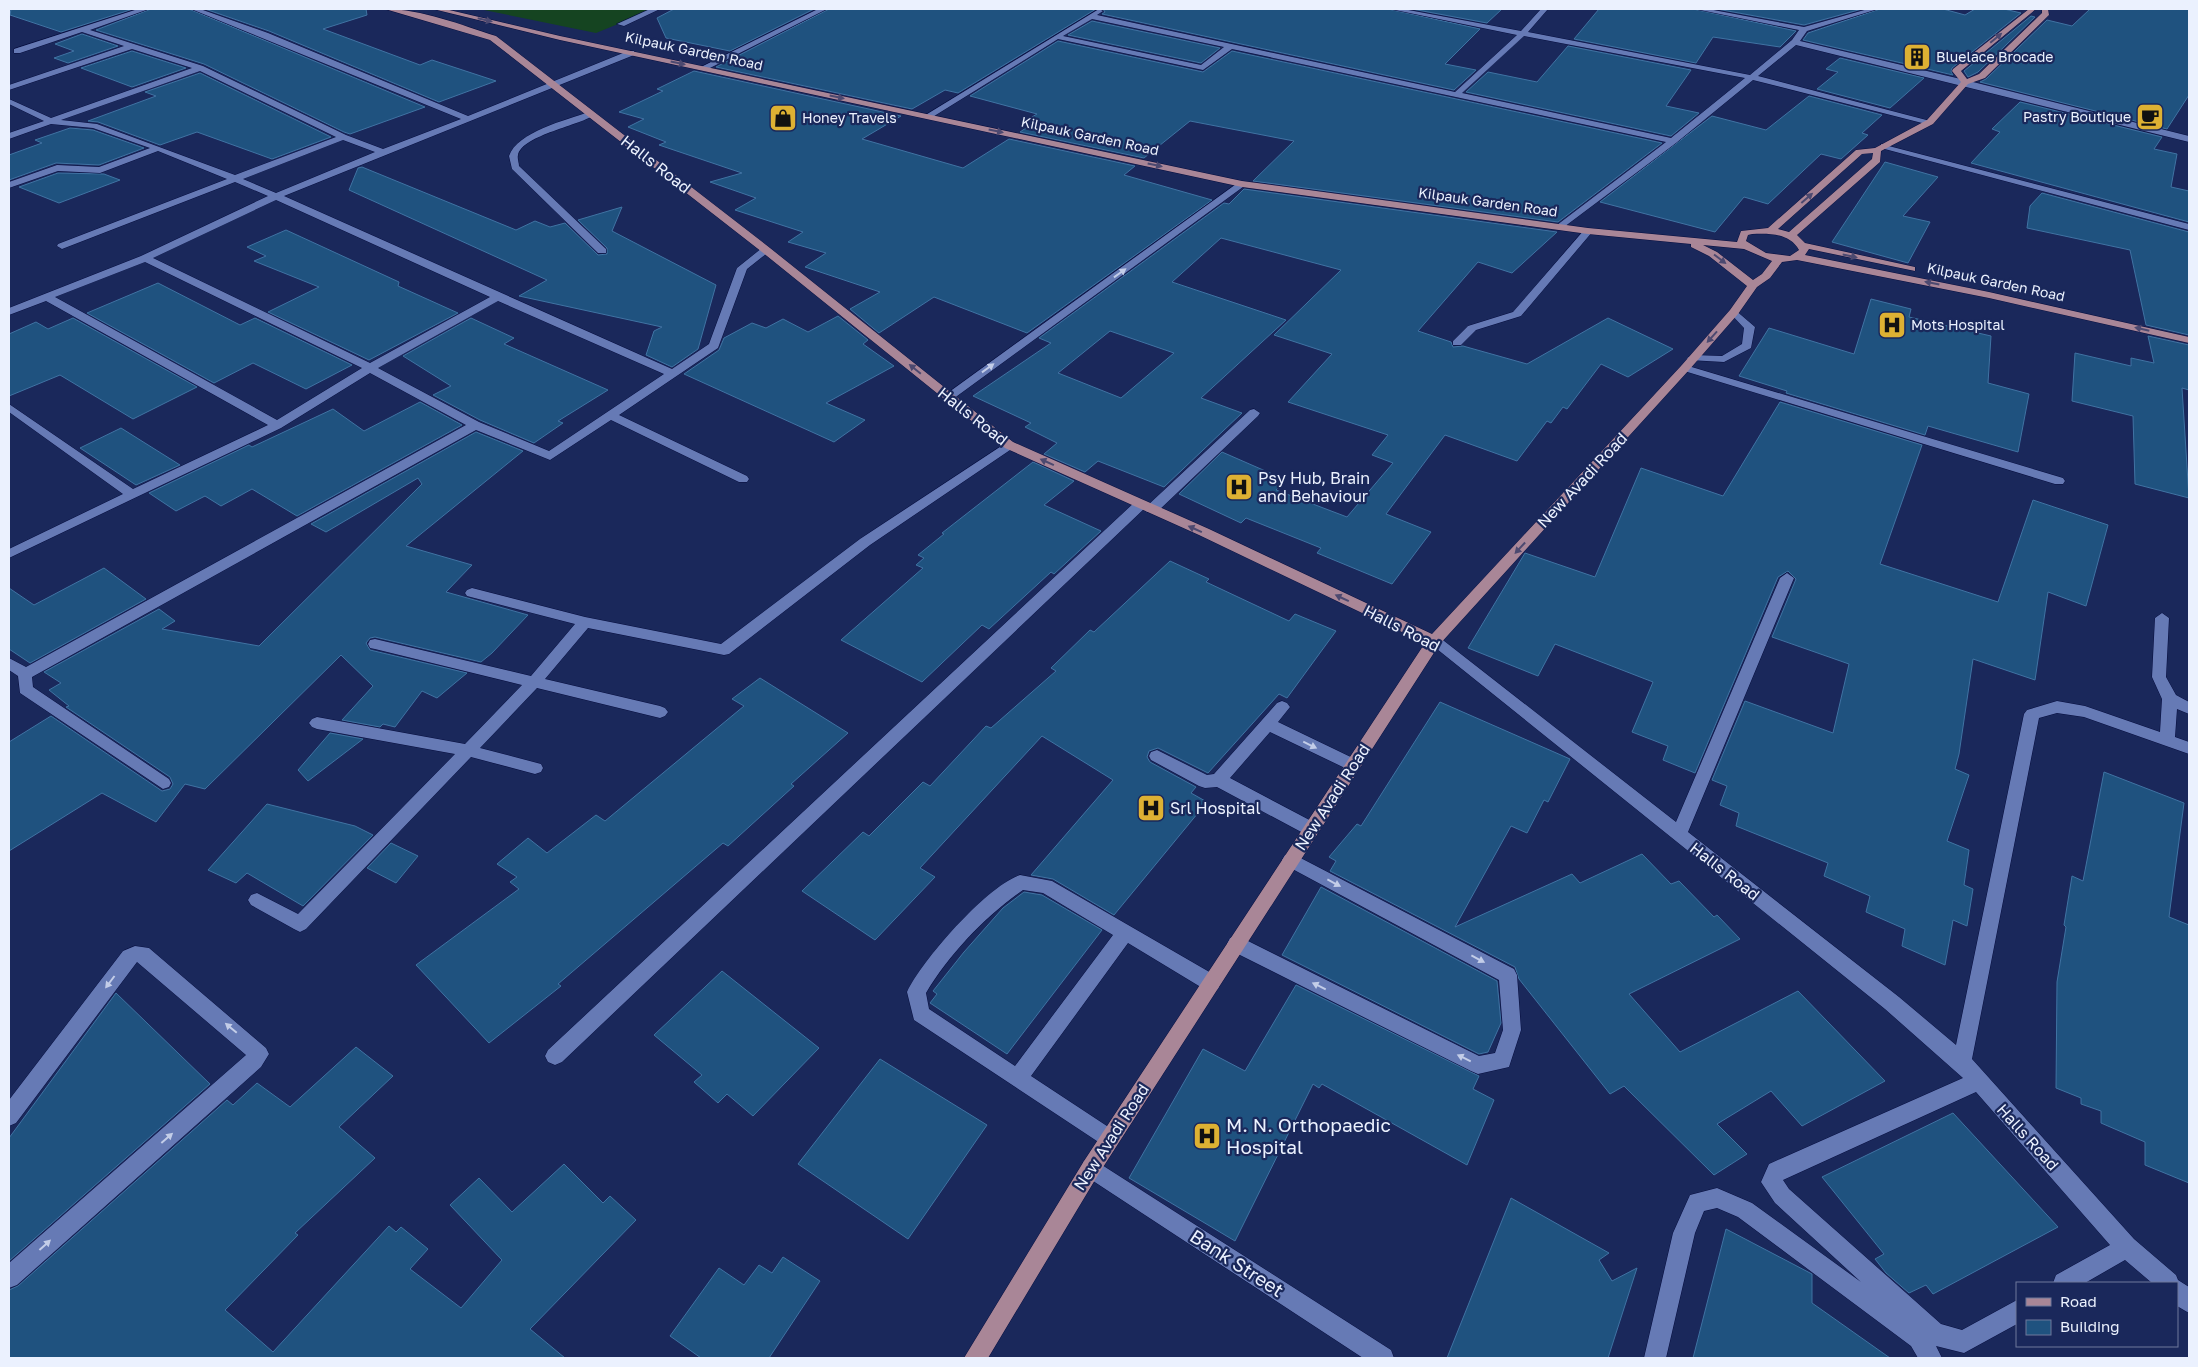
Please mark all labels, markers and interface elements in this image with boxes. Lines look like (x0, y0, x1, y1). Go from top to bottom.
one-way arrow (477, 16, 492, 24)
street label: Kilpauk Garden Road (624, 28, 765, 73)
one-way arrow (1989, 32, 2002, 43)
building icon: Bluelace Brocade (1902, 42, 1932, 72)
place label: Bluelace Brocade (1936, 48, 2053, 65)
one-way arrow (671, 59, 687, 67)
one-way arrow (830, 93, 846, 101)
cafe icon: Pastry Boutique (2135, 102, 2165, 132)
shop icon: Honey Travels (768, 103, 798, 133)
place label: Pastry Boutique (2023, 108, 2131, 125)
place label: Honey Travels (802, 109, 897, 126)
street label: Kilpauk Garden Road (1020, 113, 1161, 158)
one-way arrow (989, 127, 1004, 135)
street label: Halls Road (617, 131, 695, 197)
one-way arrow (1147, 161, 1163, 169)
street label: Kilpauk Garden Road (1417, 183, 1559, 220)
one-way arrow (1800, 193, 1813, 204)
one-way arrow (1842, 252, 1858, 260)
one-way arrow (1713, 254, 1726, 265)
street label: Kilpauk Garden Road (1926, 259, 2067, 304)
one-way arrow (1113, 267, 1126, 278)
one-way arrow (1923, 279, 1939, 287)
hospital icon: Mots Hospital (1877, 310, 1907, 340)
place label: Mots Hospital (1911, 316, 2005, 333)
one-way arrow (2134, 325, 2149, 333)
one-way arrow (1706, 331, 1718, 343)
one-way arrow (981, 363, 995, 373)
one-way arrow (909, 364, 922, 375)
street label: Halls Road (934, 383, 1012, 449)
street label: New Avadi Road (1533, 428, 1631, 532)
one-way arrow (1040, 457, 1054, 465)
place label: Psy Hub, Brain and Behaviour (1258, 468, 1370, 506)
hospital icon: Psy Hub, Brain and Behaviour (1224, 472, 1254, 502)
one-way arrow (1188, 524, 1202, 532)
one-way arrow (1514, 541, 1526, 553)
one-way arrow (1335, 594, 1349, 602)
street label: Halls Road (1360, 600, 1444, 656)
street label: New Avadi Road (1290, 740, 1374, 854)
one-way arrow (1303, 741, 1317, 749)
hospital icon: Srl Hospital (1136, 793, 1166, 823)
place label: Srl Hospital (1170, 798, 1261, 818)
street label: Halls Road (1686, 838, 1764, 904)
one-way arrow (1327, 878, 1341, 887)
one-way arrow (1470, 955, 1485, 963)
one-way arrow (104, 975, 115, 988)
one-way arrow (1311, 982, 1326, 990)
one-way arrow (225, 1023, 238, 1034)
one-way arrow (1457, 1054, 1471, 1062)
street label: New Avadi Road (1069, 1080, 1153, 1194)
street label: Halls Road (1993, 1099, 2063, 1175)
place label: M. N. Orthopaedic Hospital (1226, 1113, 1391, 1158)
hospital icon: M. N. Orthopaedic Hospital (1192, 1121, 1222, 1151)
one-way arrow (161, 1132, 174, 1143)
street label: Bank Street (1186, 1224, 1288, 1301)
one-way arrow (39, 1239, 51, 1251)
legend (2016, 1282, 2178, 1347)
text: Road (2060, 1292, 2097, 1310)
text: Building (2060, 1317, 2120, 1335)

